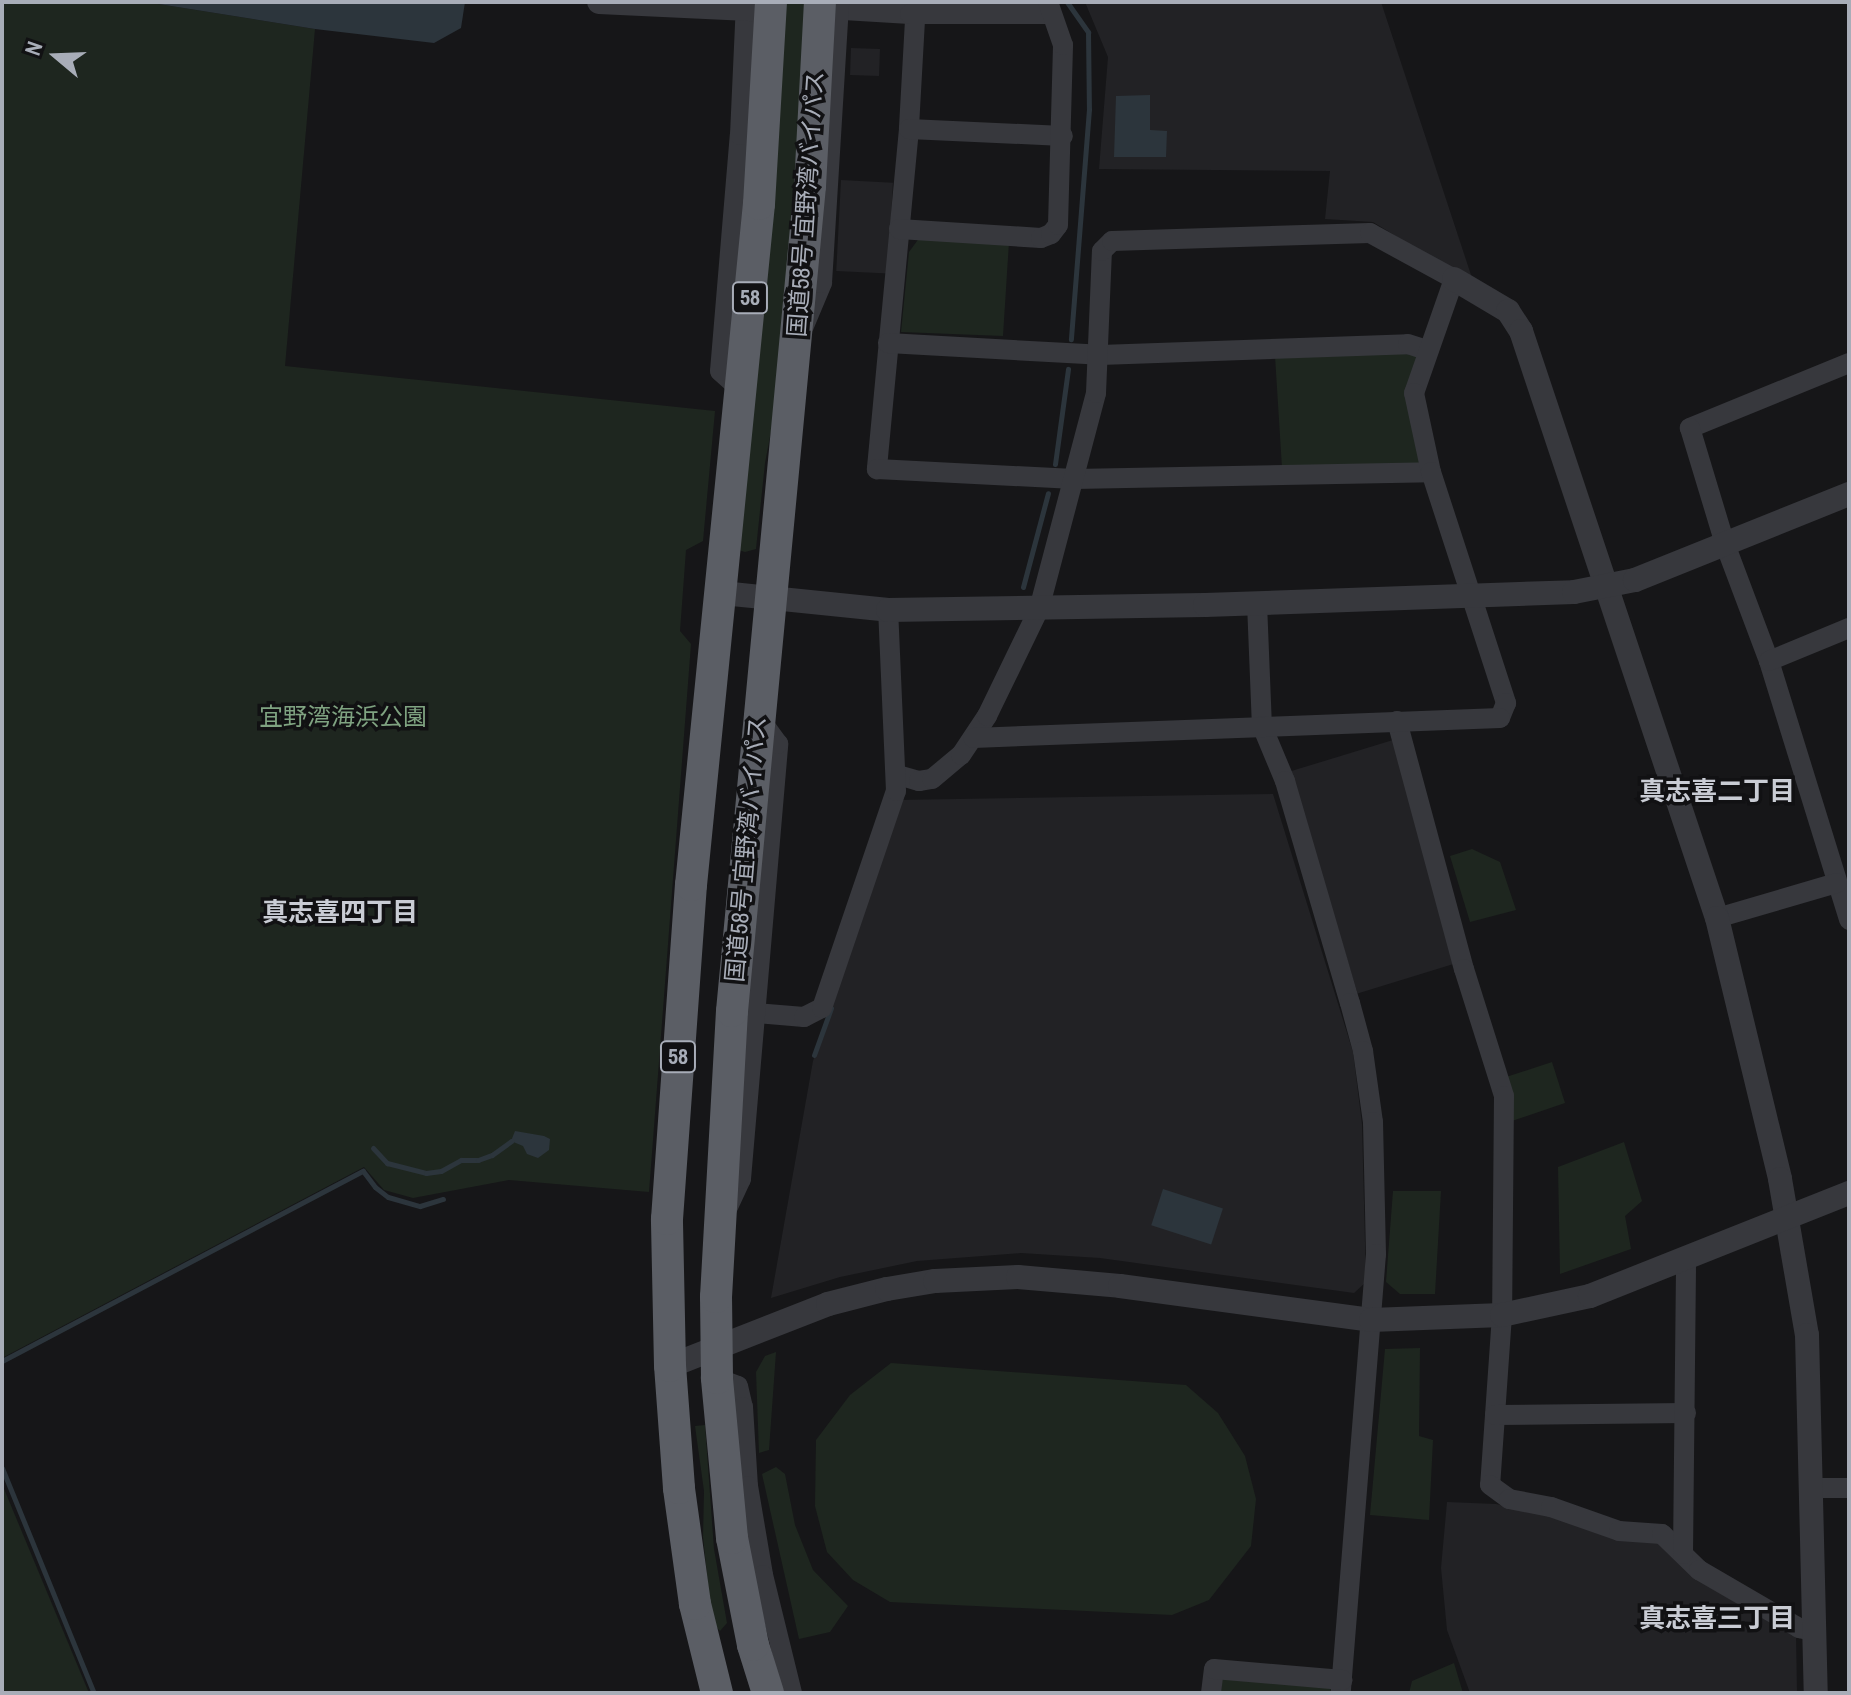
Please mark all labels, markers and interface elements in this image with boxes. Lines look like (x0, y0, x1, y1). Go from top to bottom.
north arrow (16, 16, 96, 96)
text: N (17, 37, 50, 59)
street label: 国道58号 宜野湾バイパス (782, 70, 830, 338)
road number: 58 (730, 280, 770, 316)
park label: 宜野湾海浜公園 (259, 703, 427, 731)
street label: 国道58号 宜野湾バイパス (720, 715, 772, 983)
district label: 真志喜二丁目 (1639, 775, 1795, 807)
district label: 真志喜四丁目 (262, 896, 418, 928)
road number: 58 (658, 1039, 698, 1075)
district label: 真志喜三丁目 (1639, 1602, 1795, 1634)

